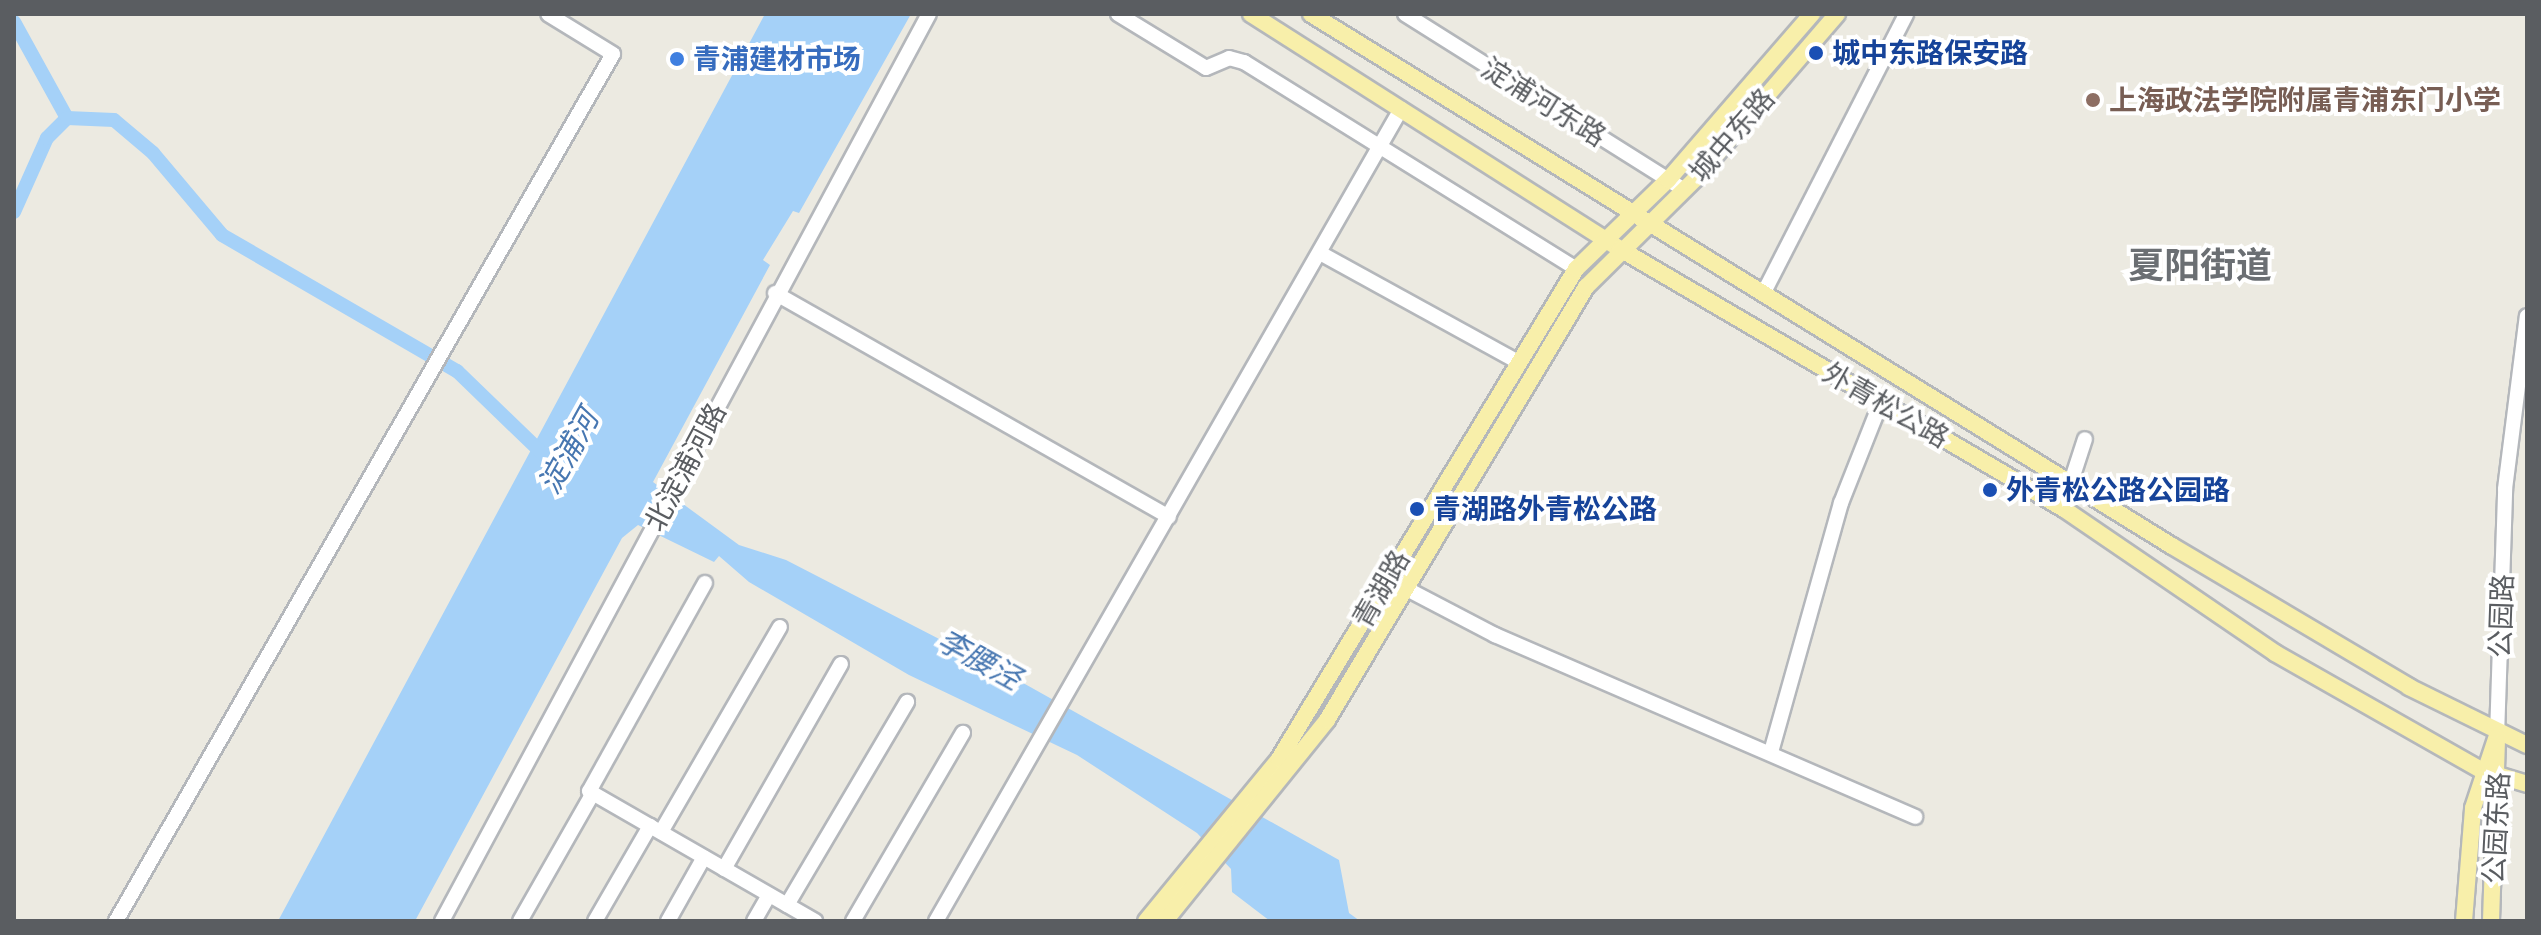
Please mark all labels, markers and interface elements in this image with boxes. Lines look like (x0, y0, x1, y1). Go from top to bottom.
place label: 城中东路保安路 (1832, 36, 2028, 70)
place label: 青浦建材市场 (693, 42, 861, 76)
marker: 城中东路保安路 (1807, 44, 1825, 62)
marker: 青浦建材市场 (668, 50, 686, 68)
street label: 淀浦河东路 (1476, 51, 1612, 153)
street label: 城中东路 (1683, 82, 1781, 188)
place label: 上海政法学院附属青浦东门小学 (2109, 83, 2501, 117)
marker: 上海政法学院附属青浦东门小学 (2084, 91, 2102, 109)
district label: 夏阳街道 (2128, 244, 2272, 288)
street label: 外青松公路 (1817, 355, 1955, 455)
street label: 北淀浦河路 (637, 397, 733, 537)
water label: 淀浦河 (531, 404, 607, 500)
place label: 外青松公路公园路 (2006, 473, 2230, 507)
marker: 外青松公路公园路 (1981, 481, 1999, 499)
place label: 青湖路外青松公路 (1433, 492, 1657, 526)
marker: 青湖路外青松公路 (1408, 500, 1426, 518)
street label: 青湖路 (1345, 544, 1417, 634)
street label: 公园路 (2483, 573, 2519, 659)
water label: 李腰泾 (931, 622, 1027, 698)
street label: 公园东路 (2476, 771, 2516, 885)

